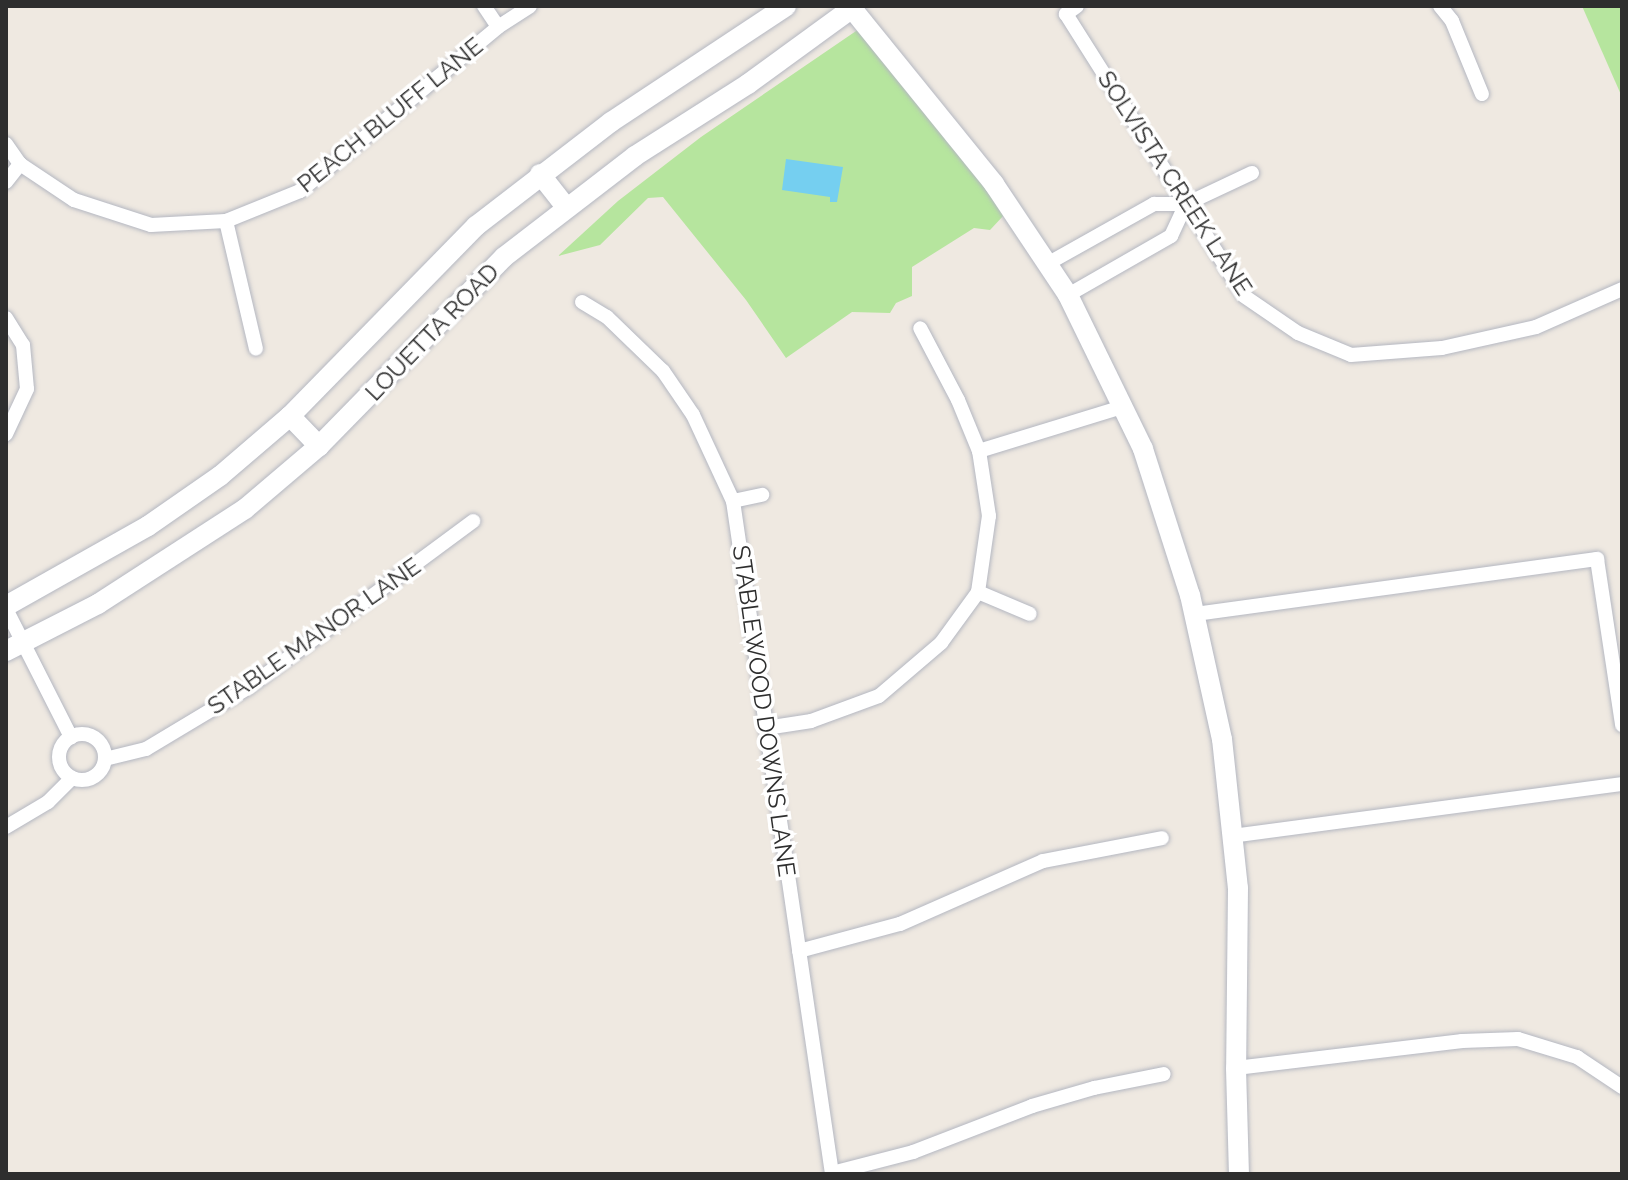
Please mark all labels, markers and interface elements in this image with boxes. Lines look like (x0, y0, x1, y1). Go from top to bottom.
street label: PEACH BLUFF LANE (291, 31, 489, 199)
street label: SOLVISTA CREEK LANE (1091, 65, 1259, 301)
street label: LOUETTA ROAD (359, 257, 505, 407)
street label: STABLEWOOD DOWNS LANE (726, 543, 802, 879)
street label: STABLE MANOR LANE (202, 552, 426, 720)

